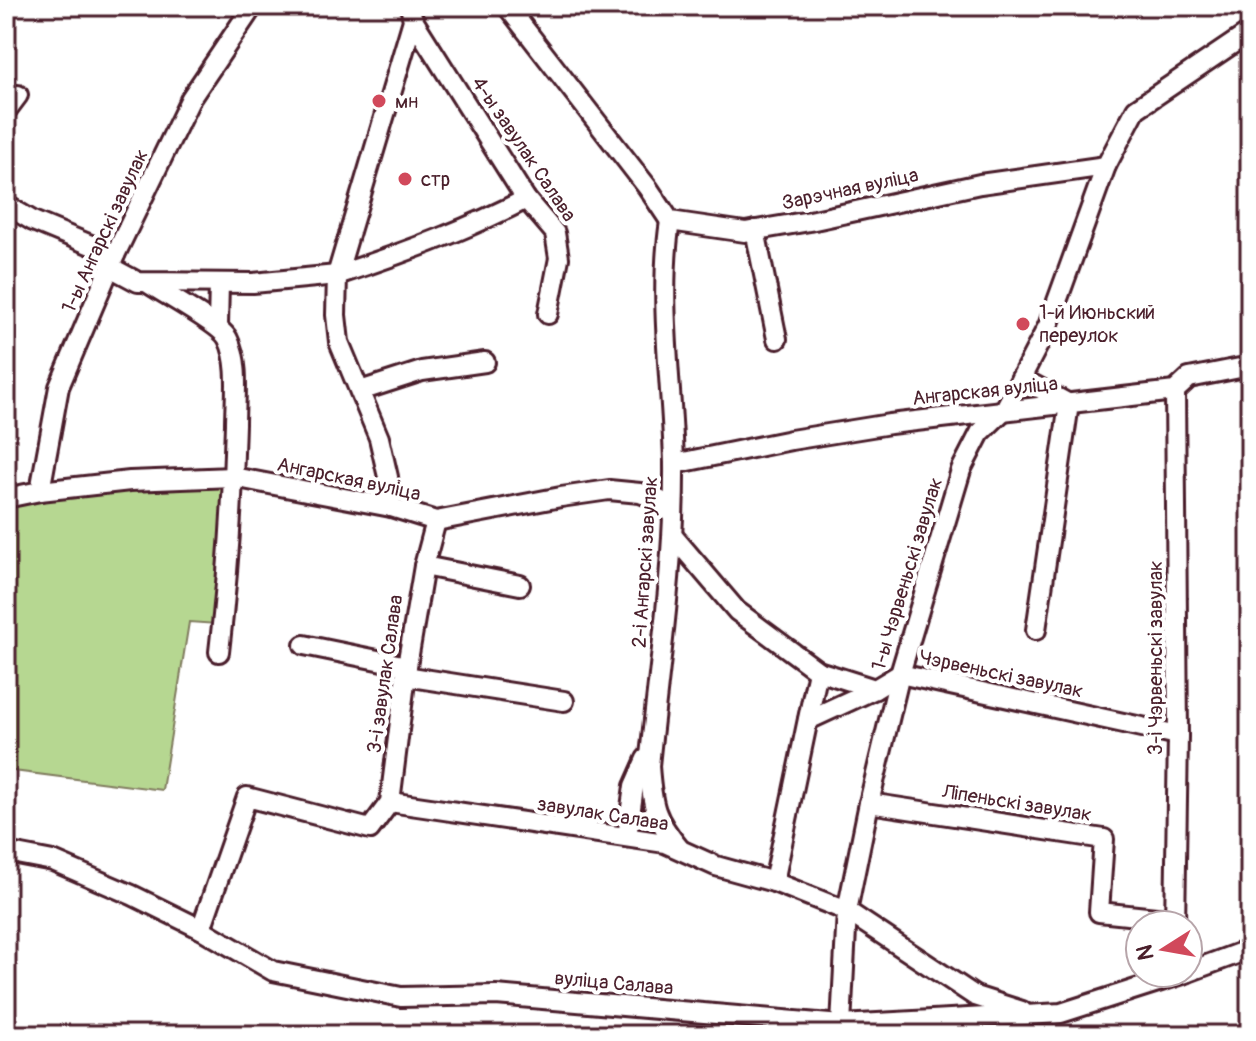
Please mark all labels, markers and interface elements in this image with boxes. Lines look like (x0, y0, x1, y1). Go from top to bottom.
street label: 4-ы завулак Салава (466, 72, 582, 226)
place label: мн (395, 89, 418, 114)
marker: мн (370, 92, 388, 110)
street label: 1-ы Ангарскі завулак (56, 145, 154, 317)
street label: Зарэчная вуліца (779, 162, 921, 216)
place label: стр (421, 167, 450, 192)
marker: стр (396, 170, 414, 188)
place label: 1-й Июньский переулок (1039, 300, 1155, 348)
marker: 1-й Июньский переулок (1014, 315, 1032, 333)
street label: Ангарская вуліца (911, 371, 1059, 411)
street label: Ангарская вуліца (275, 452, 423, 506)
street label: 1-ы Чэрвеньскі завулак (866, 474, 948, 674)
street label: 2-і Ангарскі завулак (627, 475, 663, 649)
street label: 3-і Чэрвеньскі завулак (1143, 561, 1168, 755)
street label: 3-і завулак Салава (361, 593, 409, 755)
street label: Чэрвеньскі завулак (917, 644, 1085, 704)
street label: Ліпеньскі завулак (940, 779, 1093, 827)
street label: завулак Салава (536, 791, 670, 837)
north arrow (1124, 909, 1204, 989)
text: N (1130, 943, 1161, 963)
street label: вуліца Салава (554, 965, 674, 1001)

